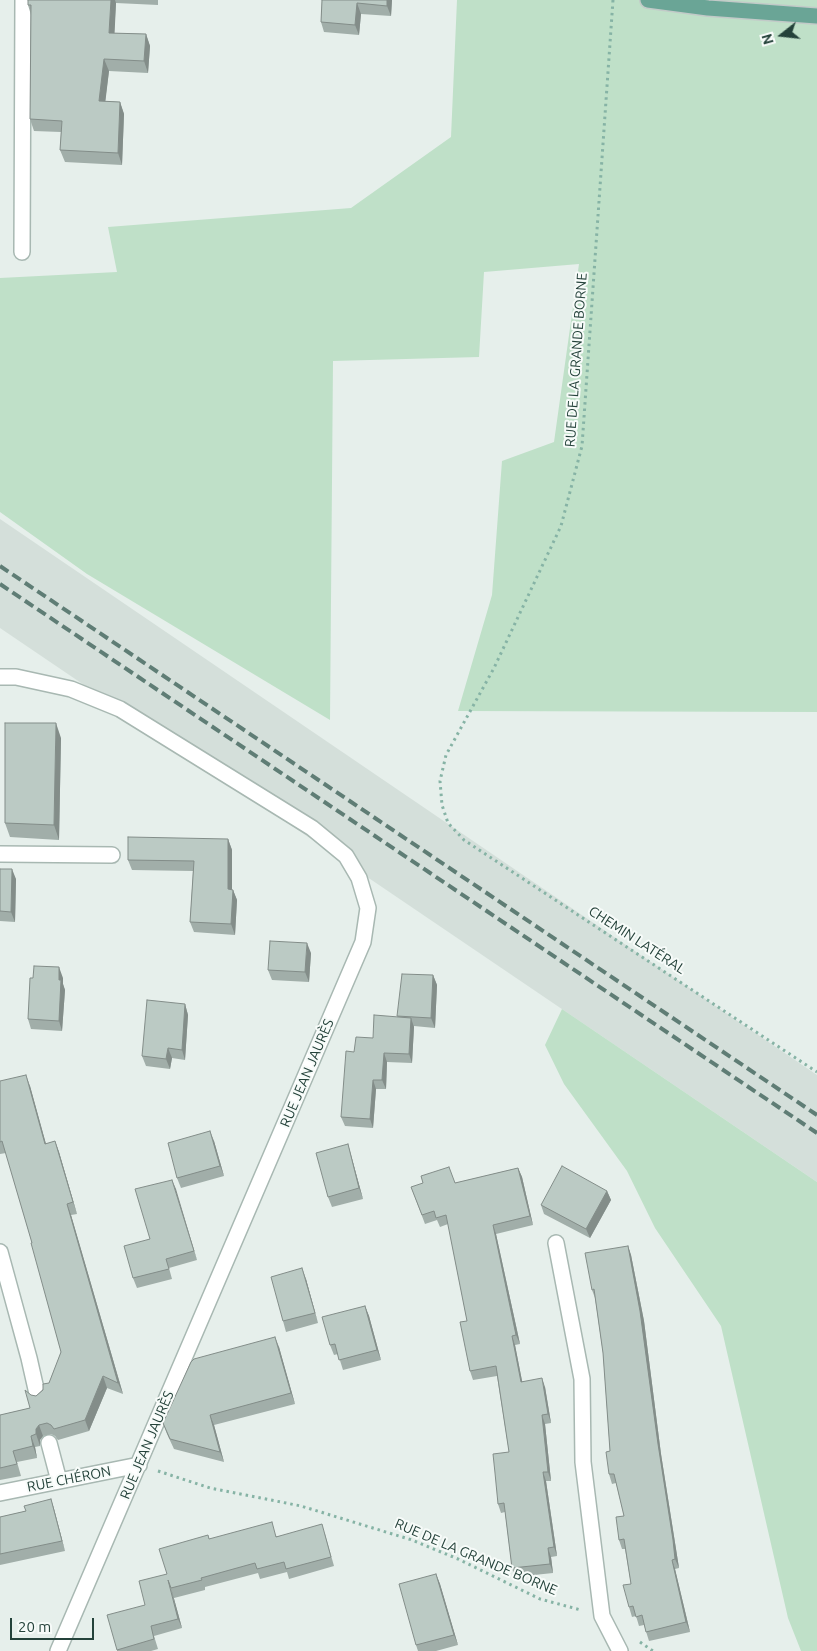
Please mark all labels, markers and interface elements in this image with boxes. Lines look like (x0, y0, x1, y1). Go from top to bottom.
north arrow (757, 10, 807, 60)
text: N (758, 32, 777, 46)
street label: RUE DE LA GRANDE BORNE (562, 272, 590, 448)
street label: CHEMIN LATÉRAL (585, 902, 689, 978)
street label: RUE JEAN JAURÈS (277, 1016, 337, 1130)
street label: RUE JEAN JAURÈS (117, 1388, 177, 1502)
street label: RUE CHÉRON (26, 1463, 112, 1495)
street label: RUE DE LA GRANDE BORNE (392, 1515, 560, 1599)
scale bar (12, 1608, 96, 1640)
text: 20 m (18, 1618, 51, 1635)

